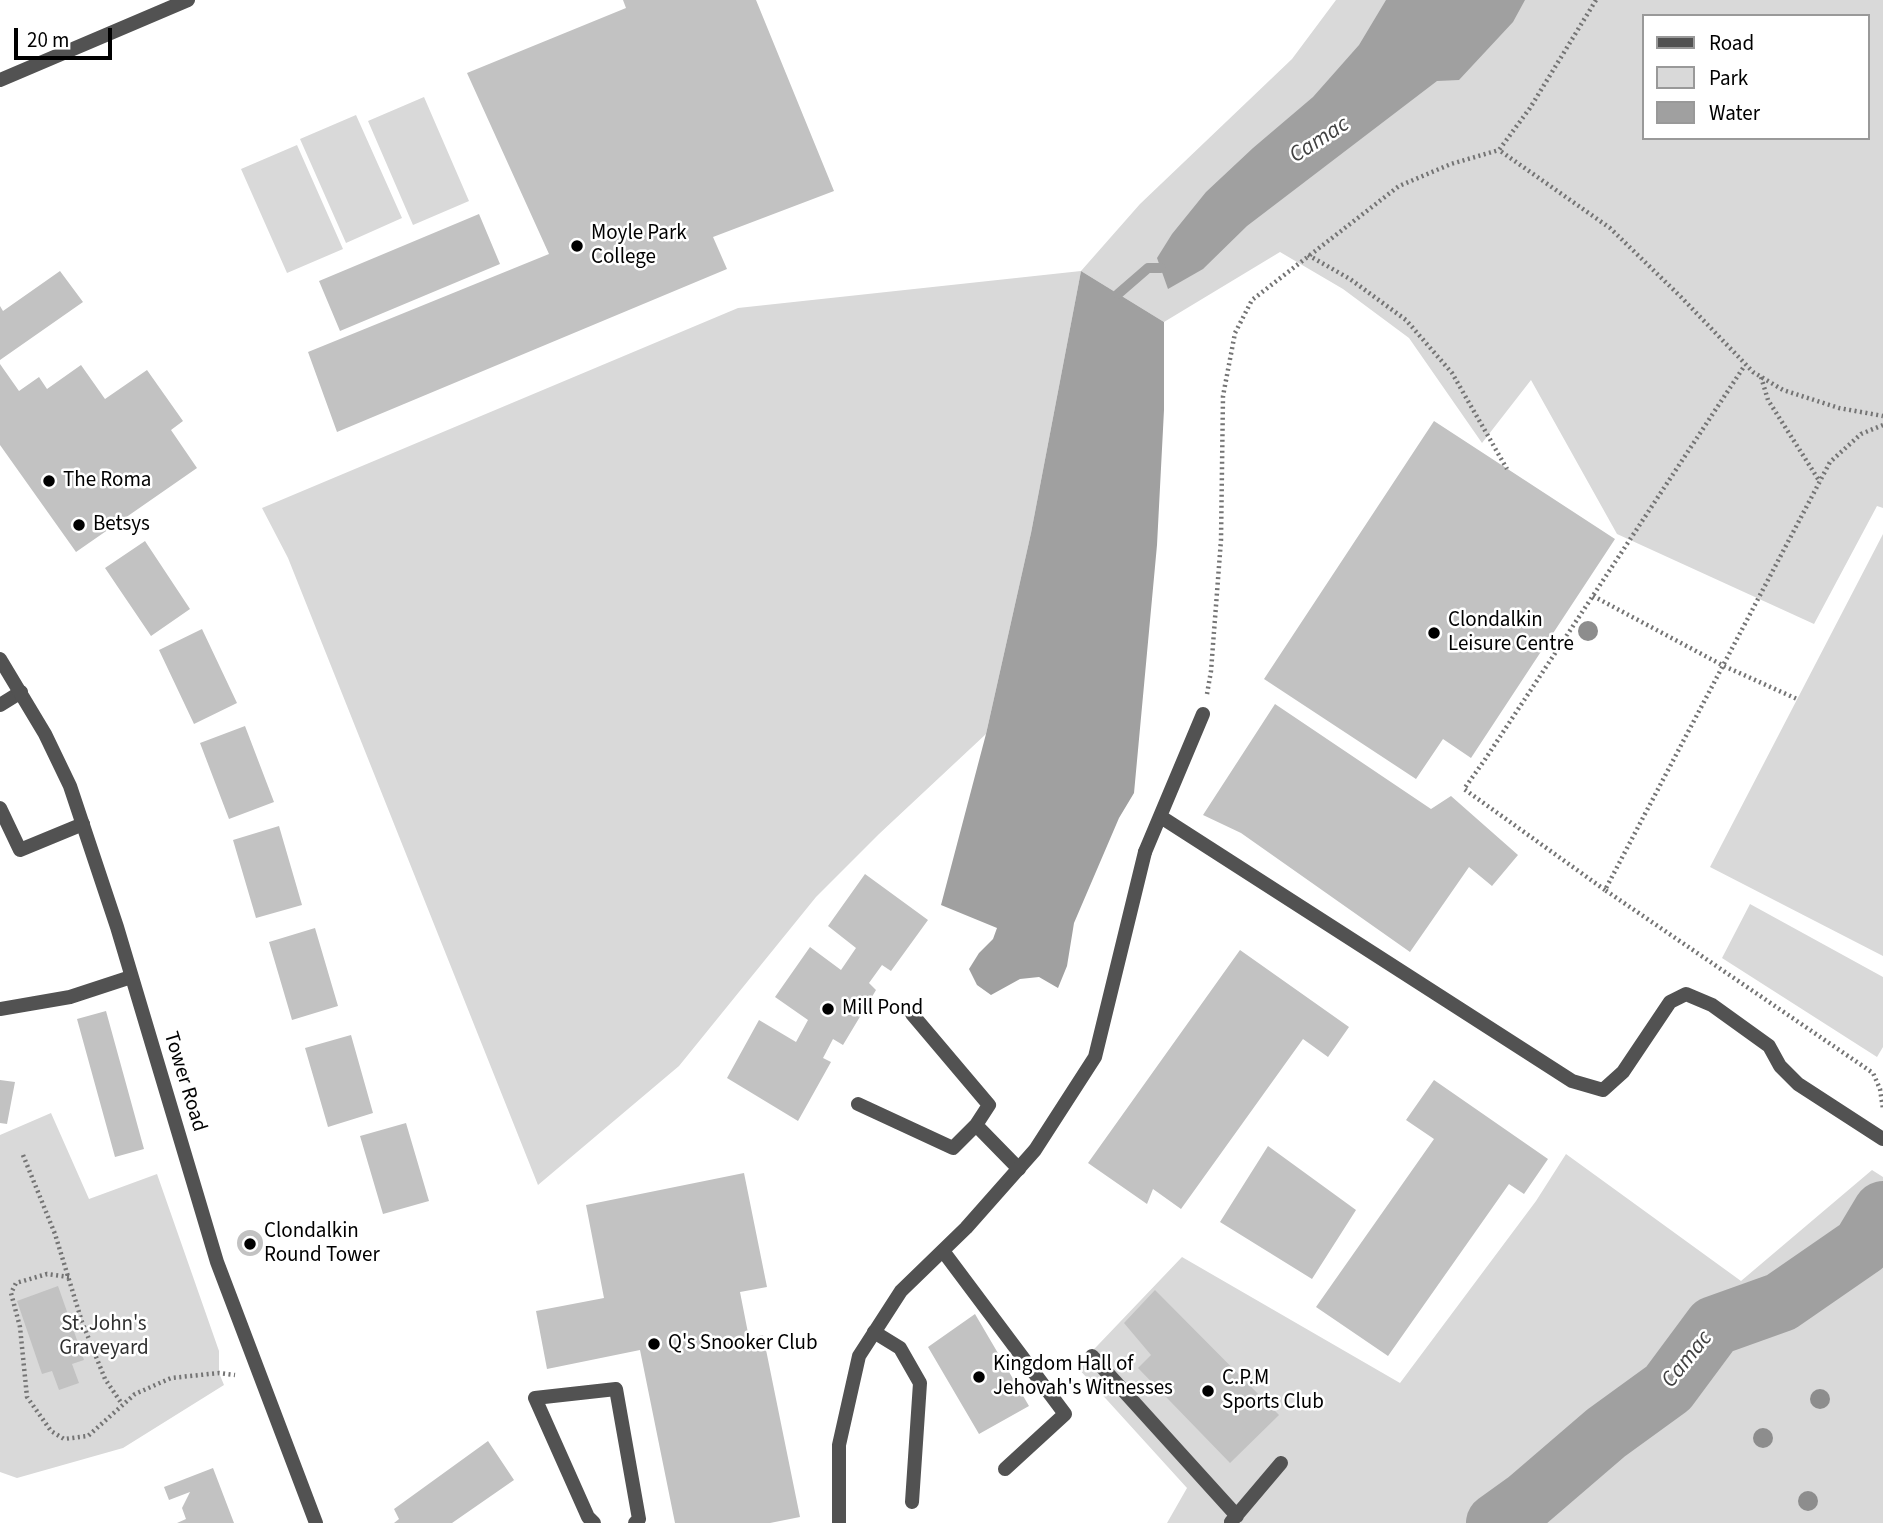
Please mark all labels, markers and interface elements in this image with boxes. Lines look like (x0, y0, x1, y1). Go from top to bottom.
scale bar (18, 14, 116, 58)
legend (1642, 14, 1869, 140)
text: 20 m (27, 25, 69, 55)
text: Road (1709, 28, 1754, 58)
text: Park (1709, 63, 1748, 93)
text: Water (1709, 98, 1760, 128)
water label: Camac (1285, 112, 1355, 170)
place label: Moyle Park College (591, 221, 687, 271)
marker: Moyle Park College (569, 238, 585, 254)
place label: The Roma (63, 468, 151, 494)
marker: The Roma (41, 473, 57, 489)
place label: Betsys (93, 512, 150, 538)
marker: Betsys (71, 517, 87, 533)
place label: Clondalkin Leisure Centre (1448, 608, 1574, 658)
marker: Clondalkin Leisure Centre (1426, 625, 1442, 641)
place label: Mill Pond (842, 996, 923, 1022)
marker: Mill Pond (820, 1001, 836, 1017)
street label: Tower Road (157, 1029, 211, 1135)
place label: Clondalkin Round Tower (264, 1219, 380, 1269)
marker: Clondalkin Round Tower (242, 1236, 258, 1252)
park label: St. John's Graveyard (59, 1312, 149, 1362)
water label: Camac (1657, 1326, 1719, 1394)
place label: Q's Snooker Club (668, 1331, 818, 1357)
marker: Q's Snooker Club (646, 1336, 662, 1352)
place label: Kingdom Hall of Jehovah's Witnesses (993, 1352, 1173, 1402)
place label: C.P.M Sports Club (1222, 1366, 1324, 1416)
marker: Kingdom Hall of Jehovah's Witnesses (971, 1369, 987, 1385)
marker: C.P.M Sports Club (1200, 1383, 1216, 1399)

